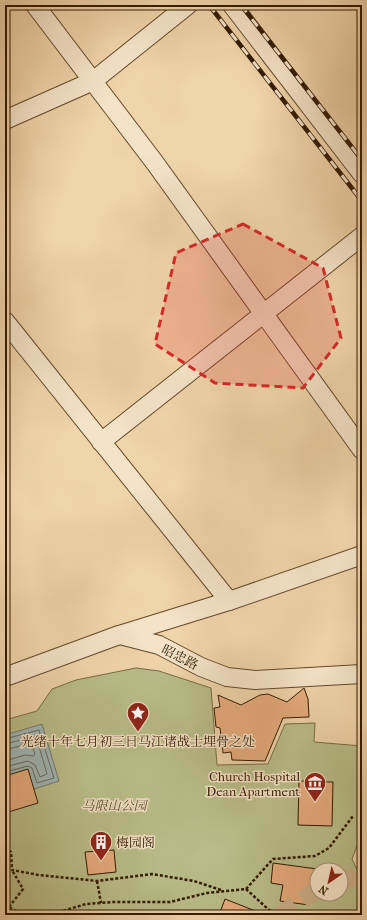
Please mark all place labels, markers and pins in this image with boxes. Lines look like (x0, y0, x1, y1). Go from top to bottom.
place icon: 光绪十年七月初三日马江诸战士埋骨之处 (125, 700, 151, 733)
place label: 光绪十年七月初三日马江诸战士埋骨之处 (21, 734, 255, 749)
place label: Church Hospital Dean Apartment (206, 769, 300, 799)
museum icon: Church Hospital Dean Apartment (302, 770, 328, 803)
building icon: 梅园阁 (88, 829, 114, 862)
place label: 梅园阁 (116, 835, 155, 850)

